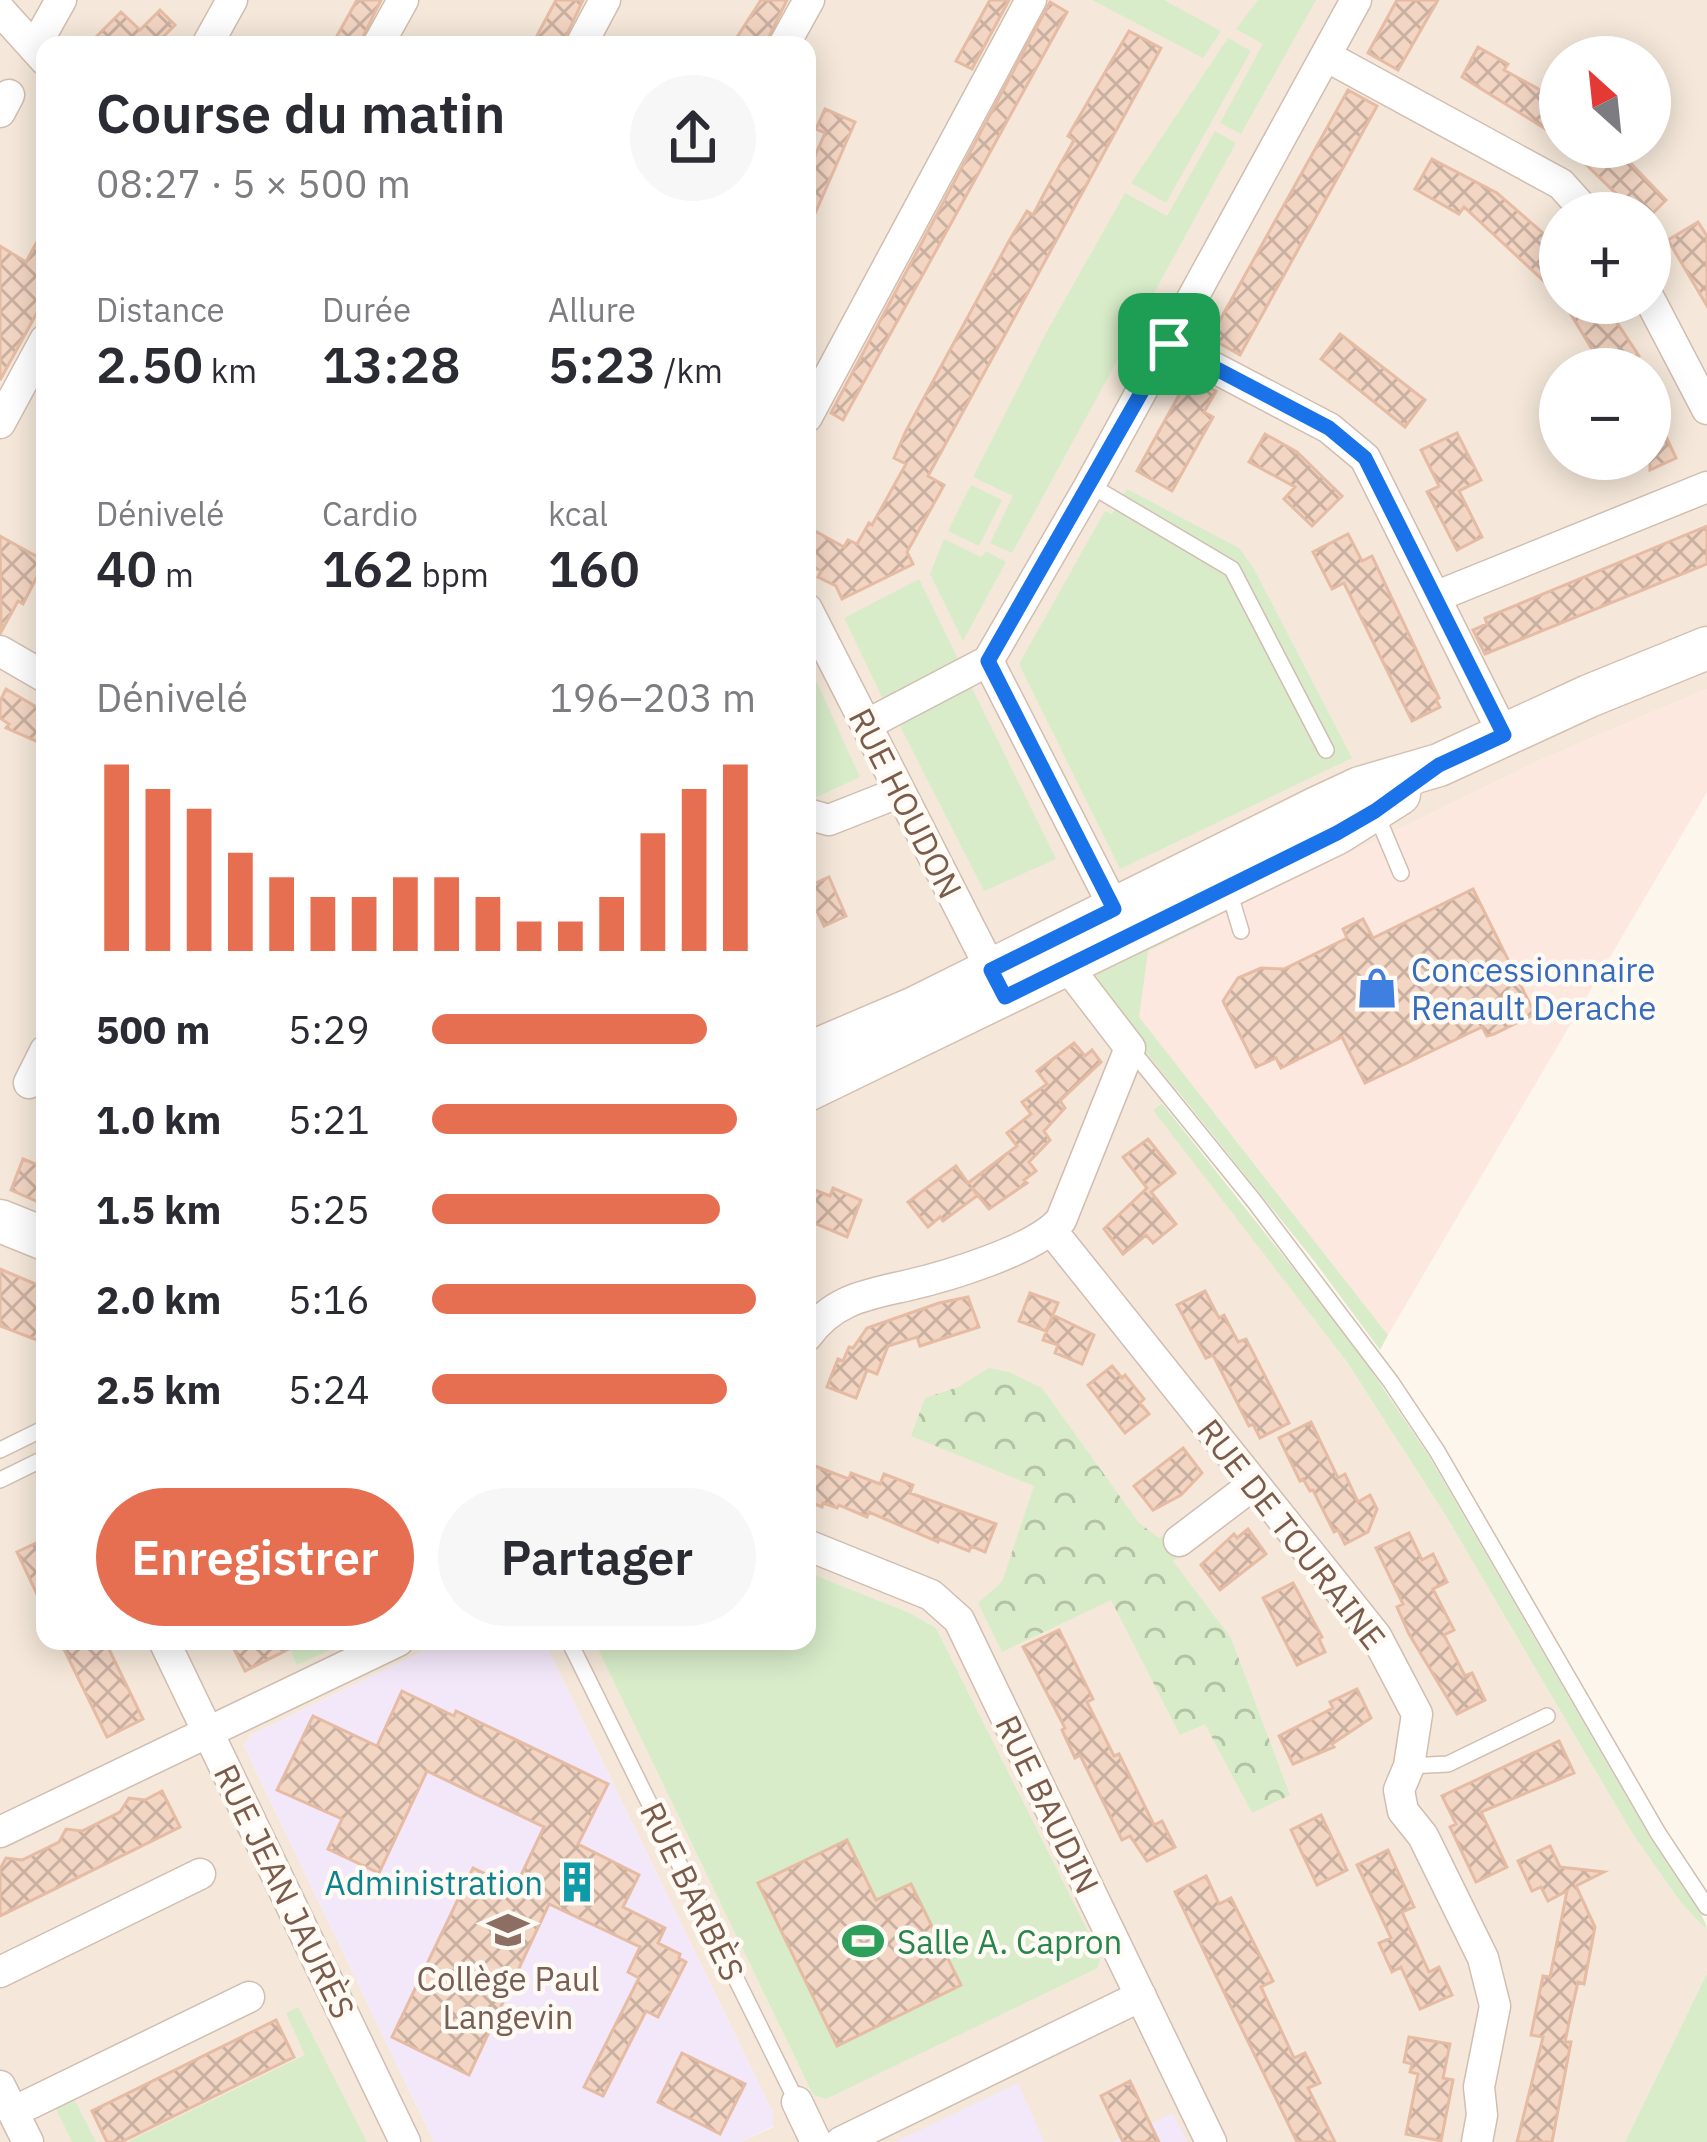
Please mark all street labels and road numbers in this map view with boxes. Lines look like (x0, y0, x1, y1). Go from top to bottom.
street label: RUE HOUDON (840, 701, 972, 905)
street label: RUE DE TOURAINE (1188, 1410, 1396, 1658)
street label: RUE BAUDIN (986, 1708, 1110, 1900)
street label: RUE JEAN JAURÈS (205, 1757, 365, 2025)
street label: RUE BARBÈS (631, 1795, 755, 1987)

